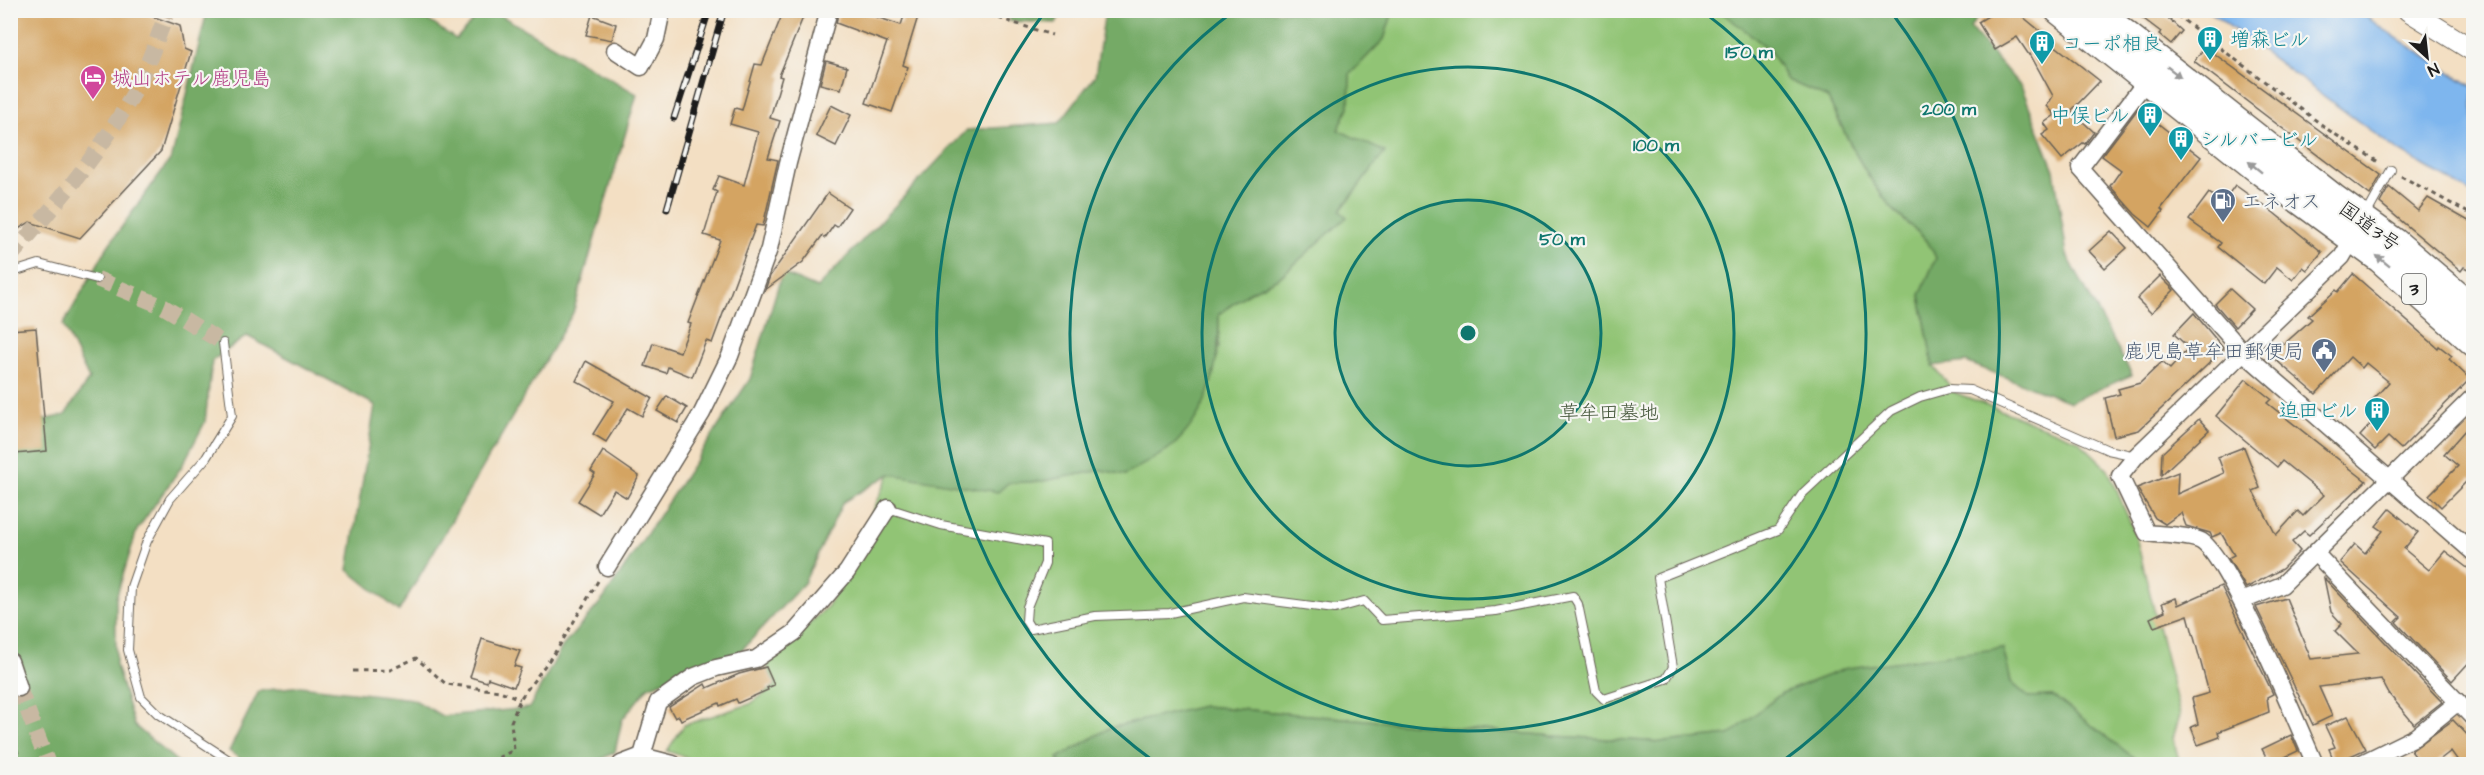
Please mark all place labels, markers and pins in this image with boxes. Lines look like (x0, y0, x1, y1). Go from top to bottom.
building icon: 増森ビル (2195, 24, 2225, 62)
place label: 増森ビル (2230, 26, 2310, 54)
building icon: コーポ相良 (2027, 28, 2057, 66)
place label: コーポ相良 (2062, 30, 2162, 58)
hotel icon: 城山ホテル鹿児島 (78, 63, 108, 101)
place label: 城山ホテル鹿児島 (112, 65, 271, 93)
building icon: 中俣ビル (2135, 100, 2165, 138)
place label: 中俣ビル (2050, 102, 2130, 130)
building icon: シルバービル (2166, 124, 2196, 162)
place label: シルバービル (2200, 126, 2318, 154)
fuel station icon: エネオス (2208, 186, 2238, 224)
place label: エネオス (2242, 188, 2321, 216)
centre of rings (1458, 323, 1478, 343)
public building icon: 鹿児島草牟田郵便局 (2309, 336, 2339, 374)
place label: 鹿児島草牟田郵便局 (2124, 338, 2304, 366)
building icon: 迫田ビル (2362, 395, 2392, 433)
place label: 迫田ビル (2278, 397, 2358, 425)

